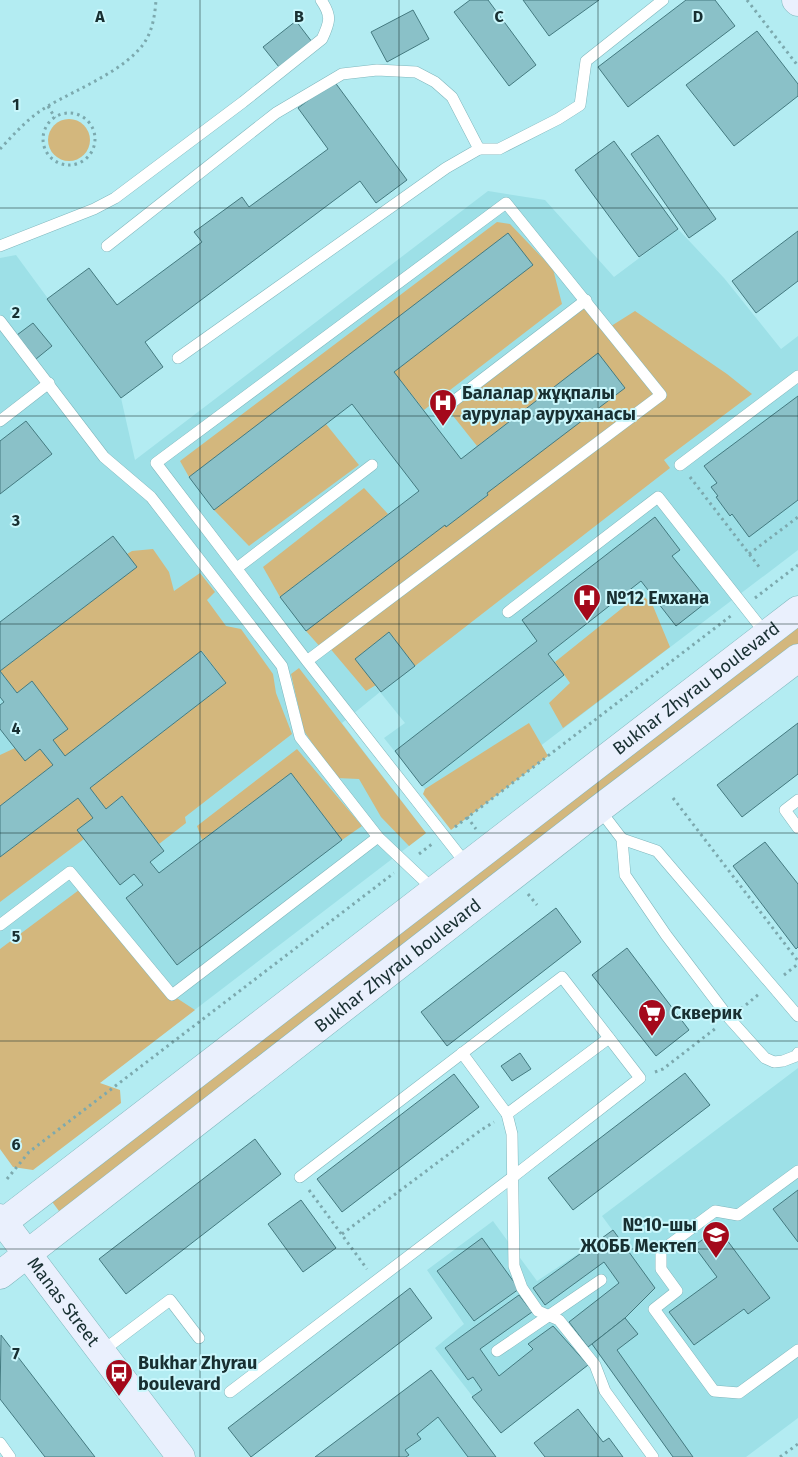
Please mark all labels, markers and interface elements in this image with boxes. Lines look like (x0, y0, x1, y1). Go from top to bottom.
text: A (94, 7, 105, 26)
text: B (294, 7, 304, 26)
text: C (494, 7, 504, 26)
text: D (693, 7, 703, 26)
text: 1 (12, 95, 20, 114)
text: 2 (12, 303, 20, 322)
place label: Балалар жұқпалы аурулар ауруханасы (462, 382, 636, 425)
hospital icon: Балалар жұқпалы аурулар ауруханасы (428, 388, 458, 427)
text: 3 (11, 511, 20, 530)
hospital icon: №12 Емхана (572, 583, 602, 622)
place label: №12 Емхана (606, 587, 709, 609)
street label: Bukhar Zhyrau boulevard (608, 617, 784, 760)
text: 4 (11, 719, 21, 738)
street label: Bukhar Zhyrau boulevard (310, 894, 485, 1037)
text: 5 (12, 927, 21, 946)
supermarket icon: Скверик (637, 998, 667, 1037)
place label: Скверик (671, 1002, 742, 1024)
text: 6 (11, 1135, 21, 1154)
place label: №10-шы ЖОББ Мектеп (579, 1214, 697, 1257)
school or university icon: №10-шы ЖОББ Мектеп (701, 1220, 731, 1259)
street label: Manas Street (23, 1253, 104, 1351)
text: 7 (12, 1344, 20, 1363)
place label: Bukhar Zhyrau boulevard (138, 1352, 257, 1395)
bus stop icon: Bukhar Zhyrau boulevard (104, 1358, 134, 1397)

